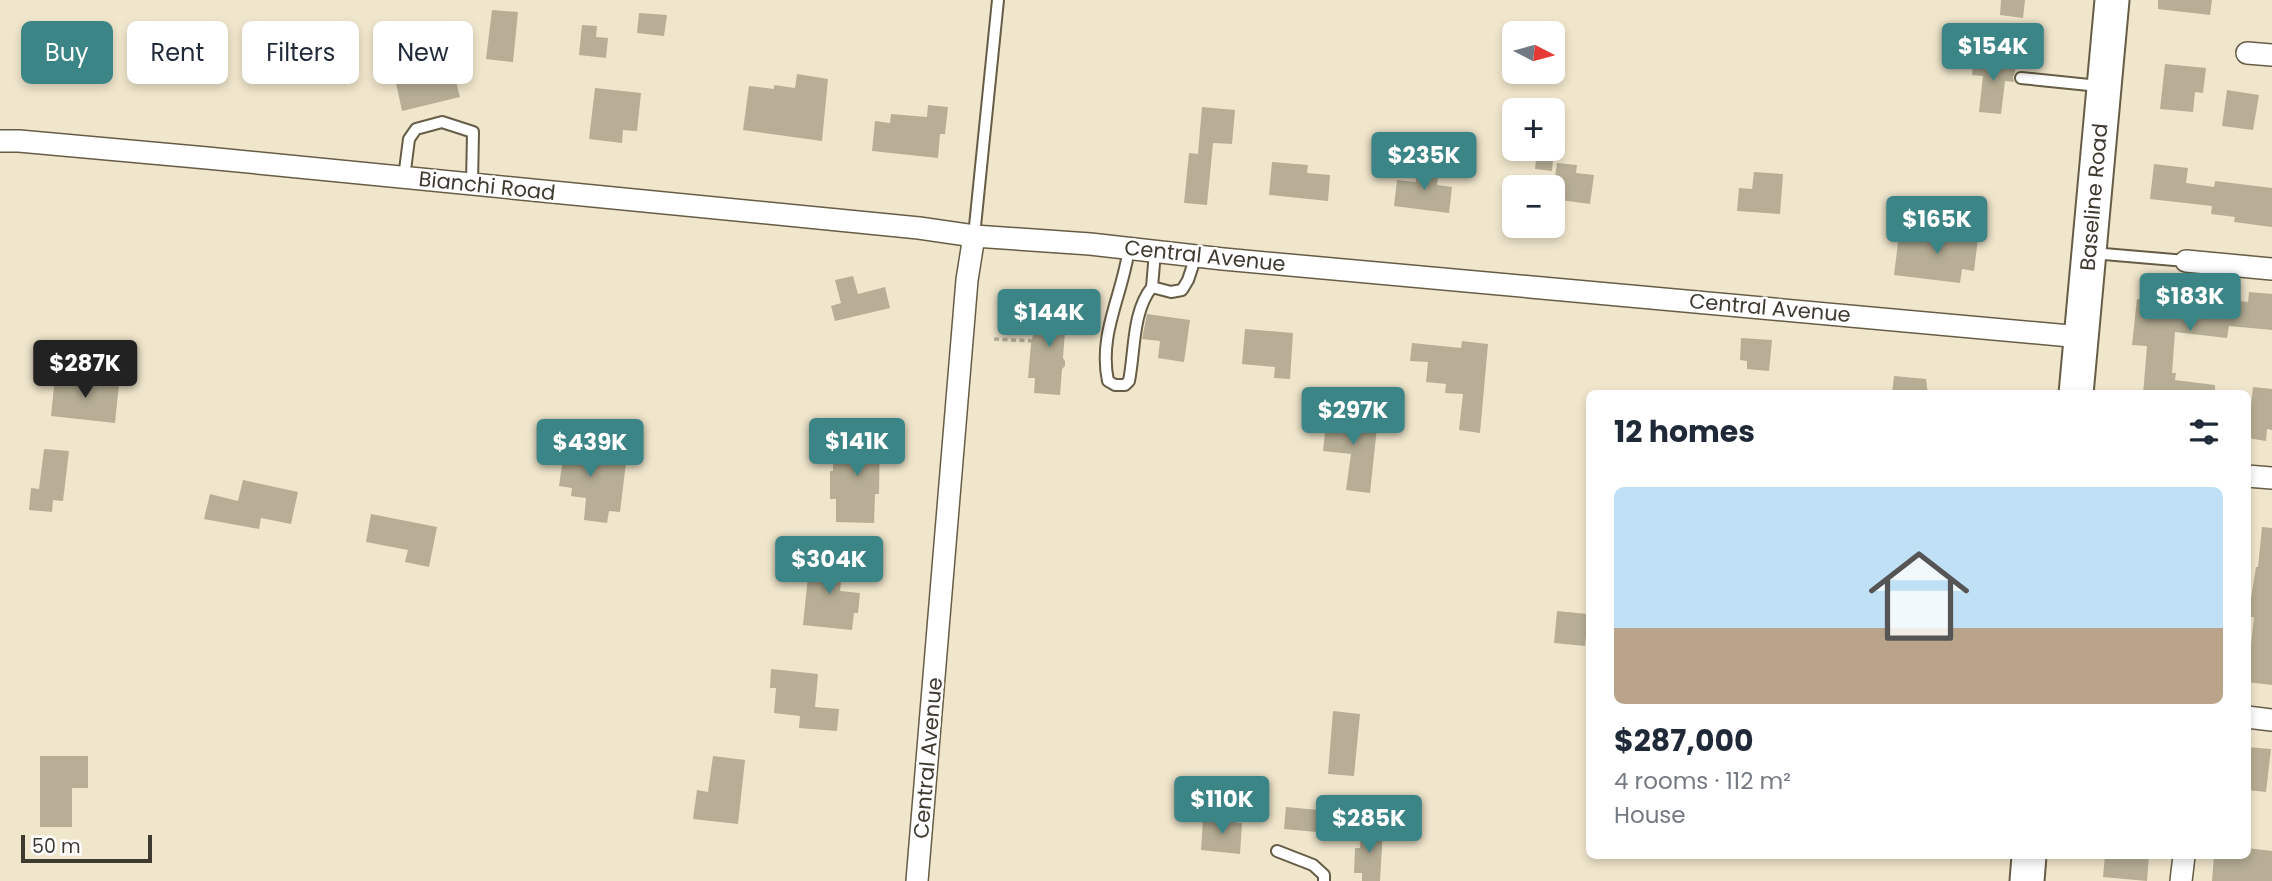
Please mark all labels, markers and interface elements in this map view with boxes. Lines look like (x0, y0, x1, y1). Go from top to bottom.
chip: Buy (21, 21, 113, 84)
chip: Rent (127, 21, 228, 84)
chip: Filters (242, 21, 359, 84)
chip: New (373, 21, 473, 84)
north arrow (1502, 21, 1564, 84)
map controls (1502, 21, 1565, 238)
pin: $154K (1944, 24, 2042, 83)
text: $154K (1958, 30, 2028, 62)
button: + (1502, 98, 1565, 161)
street label: Baseline Road (2073, 122, 2114, 272)
pin: $235K (1375, 132, 1473, 192)
text: $235K (1387, 139, 1461, 171)
street label: Bianchi Road (417, 164, 557, 207)
button: − (1502, 175, 1565, 238)
pin: $165K (1888, 196, 1986, 256)
text: $165K (1902, 203, 1972, 235)
street label: Central Avenue (1123, 233, 1287, 278)
pin: $183K (2141, 274, 2239, 333)
text: $183K (2156, 280, 2224, 312)
street label: Central Avenue (1688, 286, 1852, 329)
pin: $144K (1000, 290, 1098, 349)
text: $144K (1014, 296, 1084, 328)
pin: $287K (36, 340, 134, 400)
text: $287K (49, 347, 121, 379)
pin: $297K (1304, 388, 1402, 447)
text: $297K (1318, 394, 1388, 426)
text: 12 homes (1614, 410, 1755, 453)
icon: filters (2185, 413, 2223, 451)
pin: $141K (808, 419, 906, 478)
pin: $439K (541, 420, 639, 479)
text: $141K (825, 425, 889, 457)
text: $439K (553, 426, 627, 458)
icon: home (1856, 533, 1982, 659)
pin: $304K (780, 536, 878, 596)
text: $304K (791, 543, 867, 575)
street label: Central Avenue (906, 676, 949, 840)
text: $287,000 (1614, 719, 1754, 762)
text: 4 rooms · 112 m² (1614, 765, 1791, 797)
pin: $110K (1173, 776, 1271, 836)
text: $110K (1190, 783, 1254, 815)
pin: $285K (1320, 796, 1418, 855)
text: House (1614, 799, 1686, 831)
text: $285K (1332, 802, 1406, 834)
scale bar (21, 832, 152, 864)
text: 50 m (32, 833, 81, 860)

